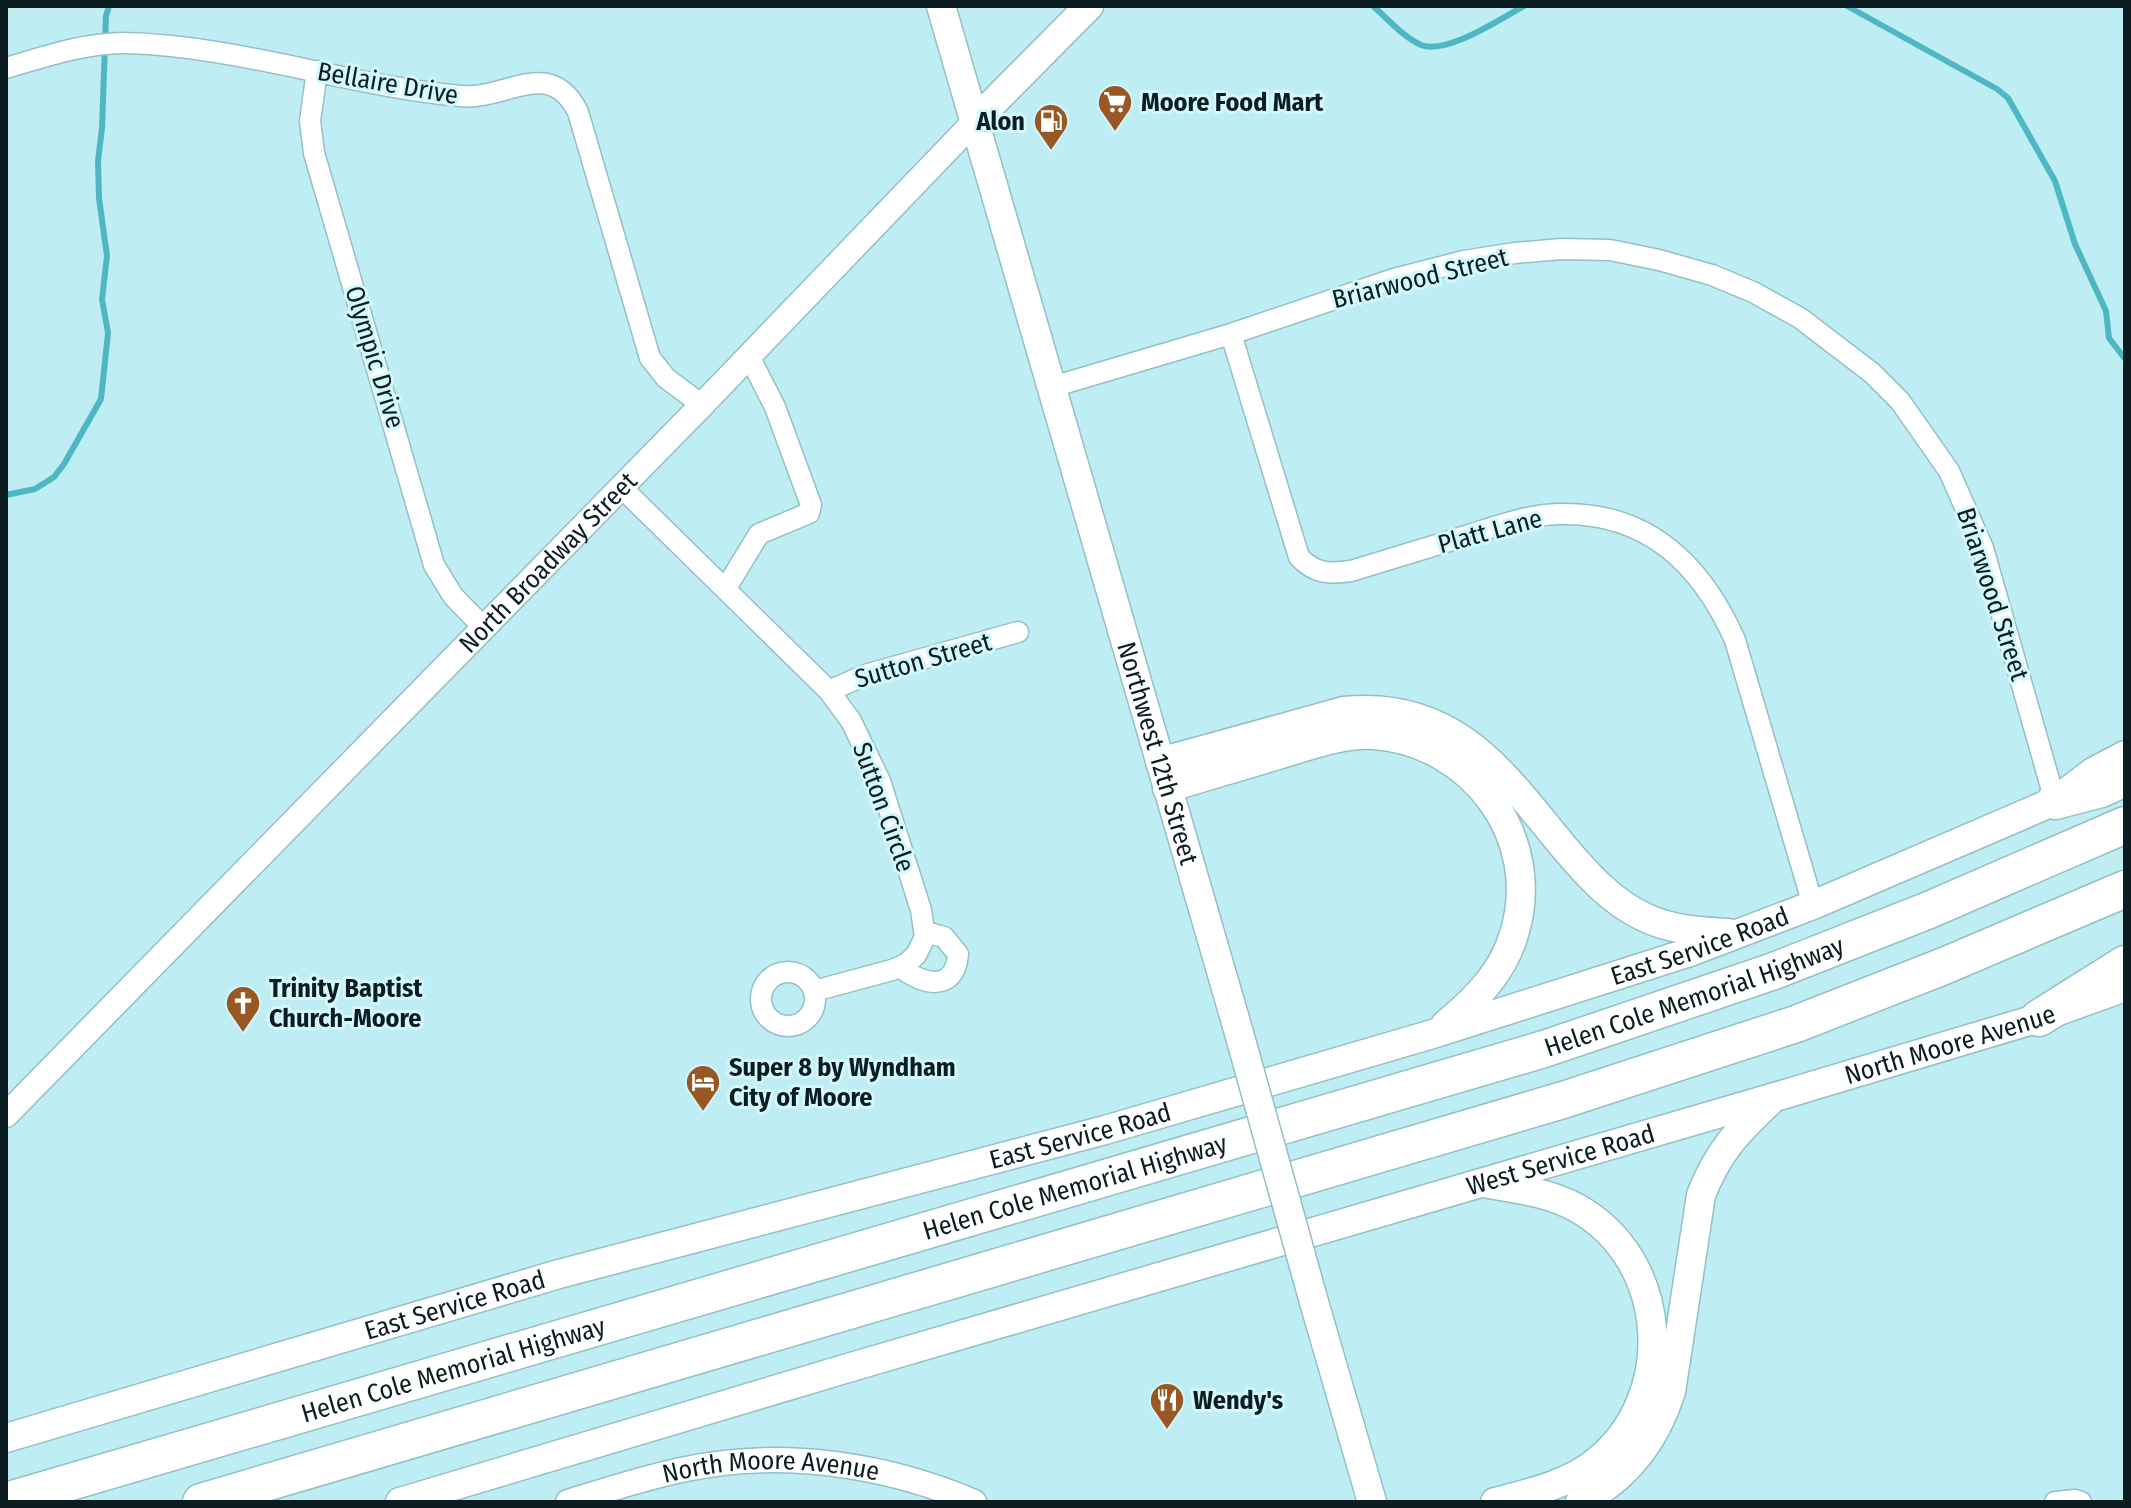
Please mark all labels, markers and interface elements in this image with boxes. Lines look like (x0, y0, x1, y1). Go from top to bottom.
street label: Bellaire Drive (315, 56, 461, 111)
supermarket icon: Moore Food Mart (1096, 83, 1134, 133)
place label: Moore Food Mart (1141, 87, 1324, 118)
fuel station icon: Alon (1032, 102, 1070, 152)
place label: Alon (975, 106, 1025, 137)
street label: Briarwood Street (1329, 242, 1512, 315)
street label: Olympic Drive (338, 282, 411, 432)
street label: North Broadway Street (453, 466, 644, 659)
street label: Platt Lane (1435, 503, 1546, 560)
street label: Briarwood Street (1950, 504, 2035, 685)
street label: Sutton Street (851, 626, 995, 695)
street label: Northwest 12th Street (1110, 638, 1204, 869)
street label: Sutton Circle (846, 738, 921, 876)
street label: East Service Road (1607, 901, 1793, 992)
street label: Helen Cole Memorial Highway (1540, 930, 1849, 1064)
place label: Trinity Baptist Church-Moore (269, 973, 423, 1034)
church icon: Trinity Baptist Church-Moore (224, 984, 262, 1034)
street label: North Moore Avenue (1841, 998, 2060, 1091)
place label: Super 8 by Wyndham City of Moore (729, 1052, 956, 1113)
hotel icon: Super 8 by Wyndham City of Moore (684, 1063, 722, 1113)
street label: East Service Road (986, 1097, 1175, 1176)
street label: West Service Road (1463, 1118, 1658, 1202)
street label: Helen Cole Memorial Highway (919, 1128, 1231, 1247)
street label: East Service Road (361, 1264, 549, 1347)
street label: Helen Cole Memorial Highway (298, 1311, 609, 1429)
restaurant icon: Wendy's (1148, 1381, 1186, 1431)
place label: Wendy's (1193, 1385, 1283, 1416)
street label: North Moore Avenue (659, 1445, 882, 1490)

